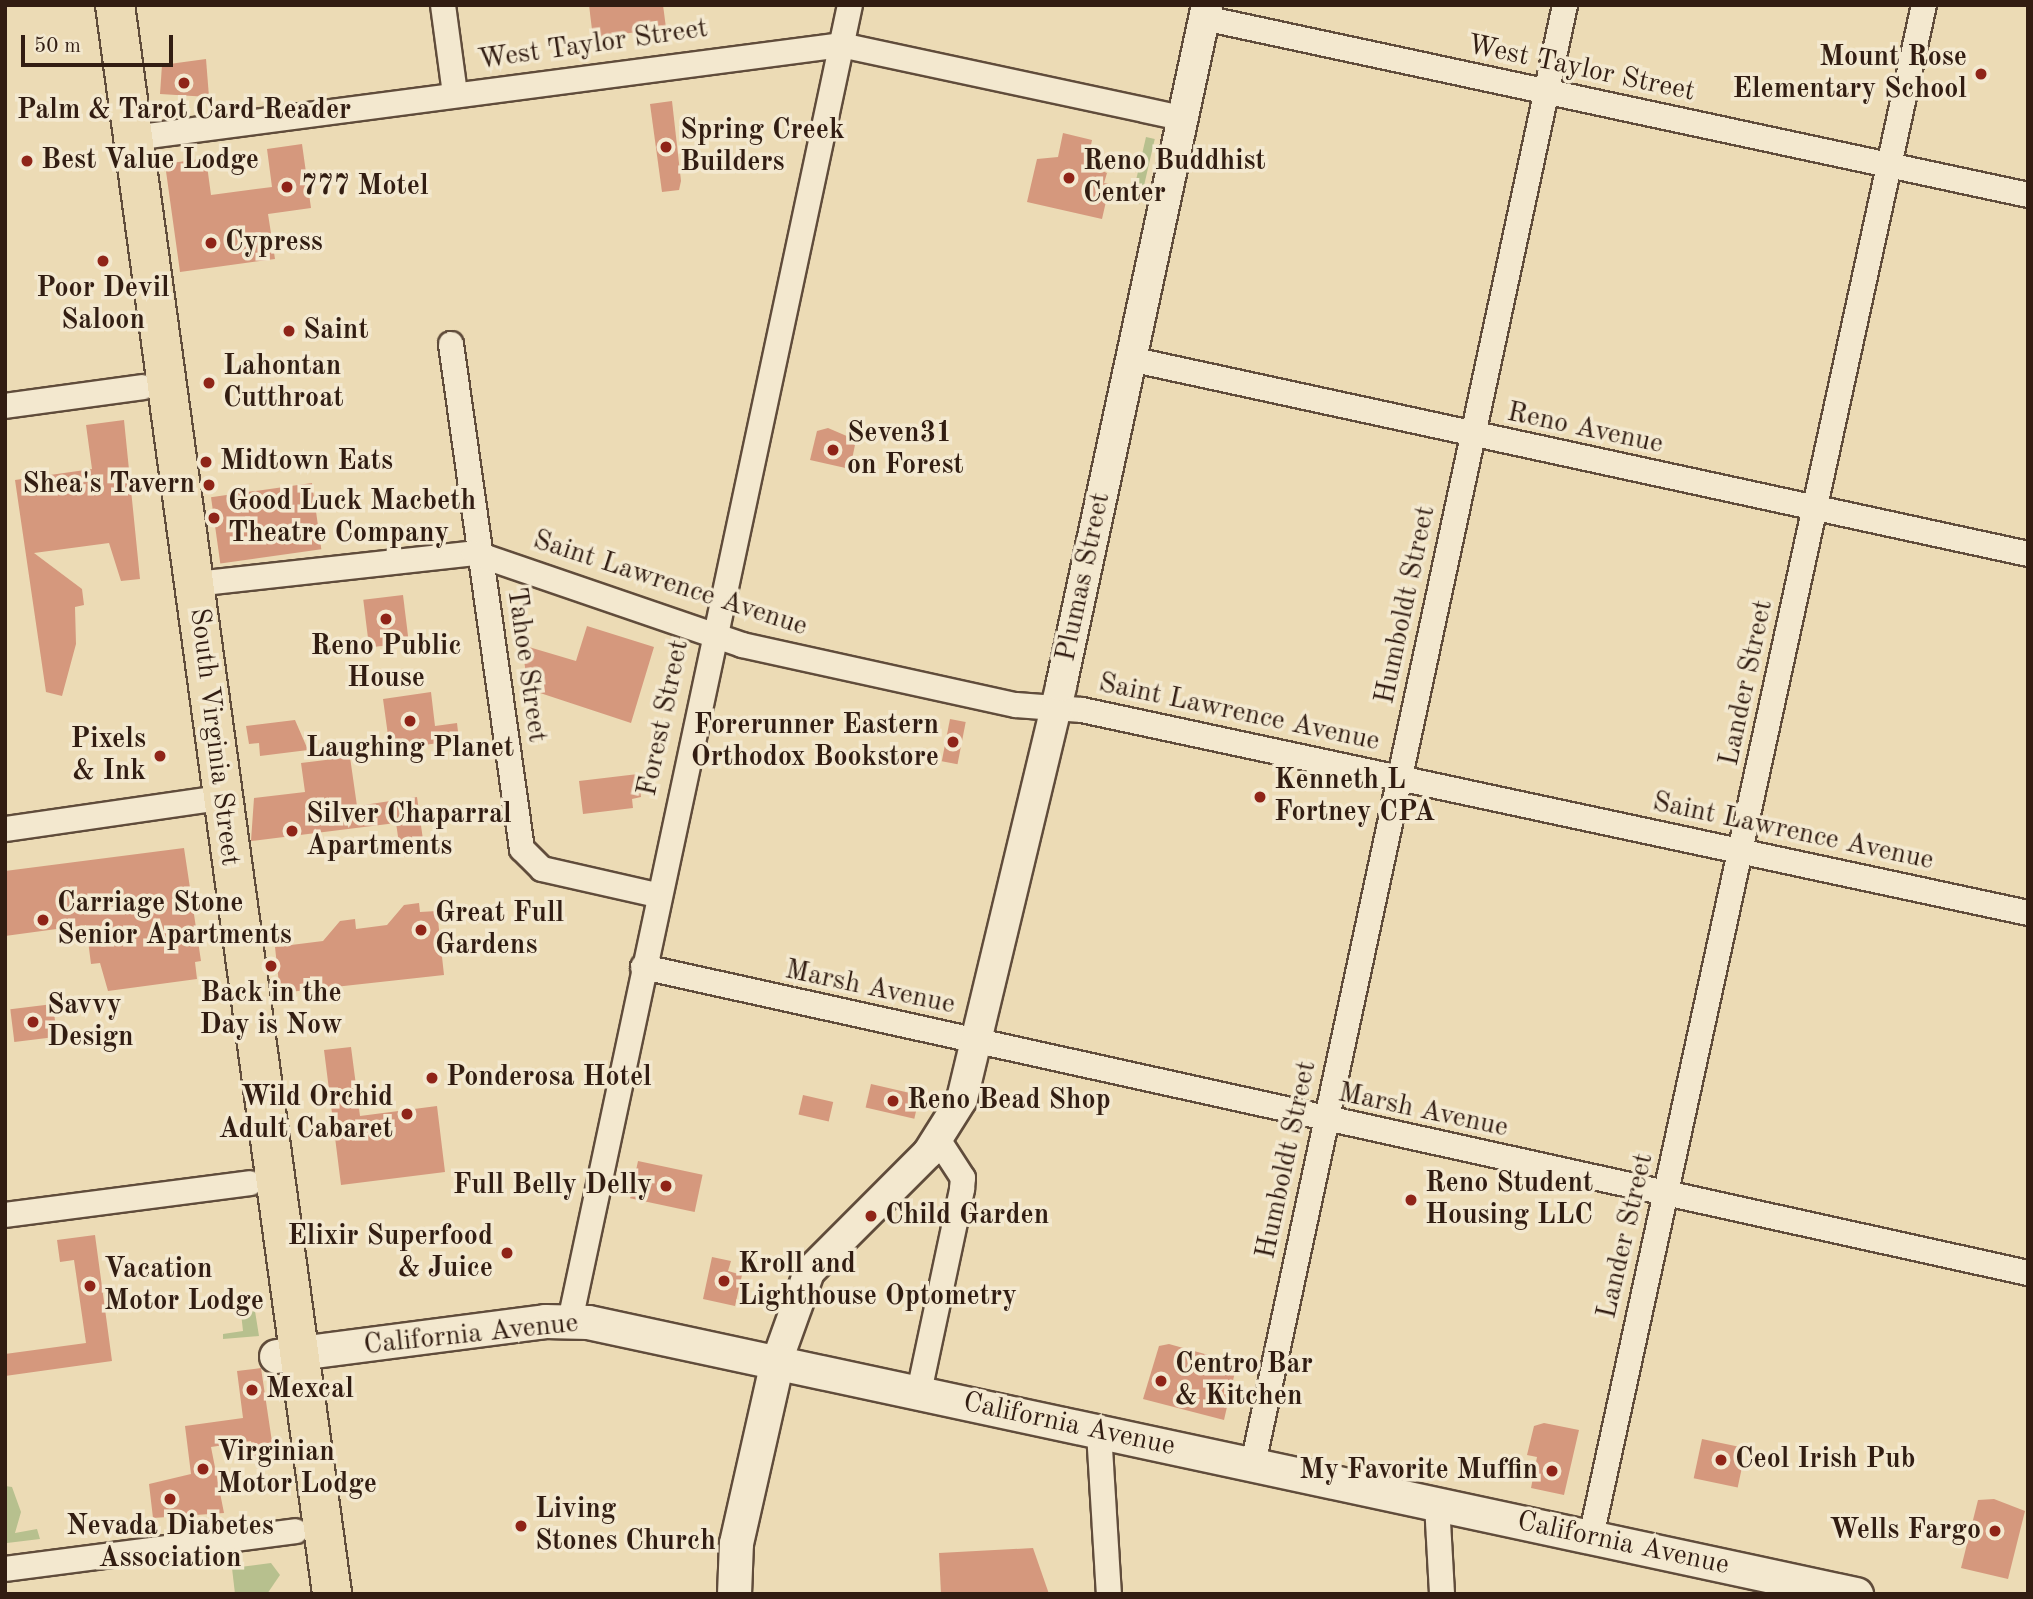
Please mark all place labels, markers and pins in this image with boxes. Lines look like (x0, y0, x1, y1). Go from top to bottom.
place label: Mount Rose Elementary School (1733, 41, 1967, 107)
marker: Mount Rose Elementary School (1973, 66, 1989, 82)
marker: Palm & Tarot Card Reader (176, 75, 192, 91)
place label: Palm & Tarot Card Reader (17, 94, 351, 128)
place label: Spring Creek Builders (680, 114, 845, 180)
marker: Spring Creek Builders (658, 139, 674, 155)
place label: Best Value Lodge (41, 144, 259, 178)
place label: Reno Buddhist Center (1083, 145, 1266, 211)
marker: Best Value Lodge (19, 153, 35, 169)
place label: 777 Motel (301, 170, 429, 204)
marker: Reno Buddhist Center (1061, 170, 1077, 186)
marker: 777 Motel (279, 179, 295, 195)
place label: Cypress (225, 226, 323, 260)
marker: Cypress (203, 235, 219, 251)
marker: Poor Devil Saloon (95, 253, 111, 269)
place label: Poor Devil Saloon (36, 272, 170, 338)
place label: Saint (303, 314, 369, 348)
marker: Saint (281, 323, 297, 339)
place label: Lahontan Cutthroat (223, 350, 344, 416)
marker: Lahontan Cutthroat (201, 375, 217, 391)
place label: Seven31 on Forest (847, 417, 964, 483)
marker: Seven31 on Forest (825, 442, 841, 458)
place label: Midtown Eats (220, 445, 393, 479)
marker: Midtown Eats (198, 454, 214, 470)
place label: Shea's Tavern (22, 468, 195, 502)
marker: Shea's Tavern (201, 477, 217, 493)
place label: Good Luck Macbeth Theatre Company (228, 485, 476, 551)
marker: Good Luck Macbeth Theatre Company (206, 510, 222, 526)
marker: Reno Public House (378, 611, 394, 627)
place label: Reno Public House (310, 630, 462, 696)
place label: Forerunner Eastern Orthodox Bookstore (691, 709, 939, 775)
marker: Laughing Planet (402, 713, 418, 729)
place label: Pixels & Ink (71, 723, 146, 789)
place label: Laughing Planet (306, 732, 514, 766)
marker: Forerunner Eastern Orthodox Bookstore (945, 734, 961, 750)
marker: Pixels & Ink (152, 748, 168, 764)
place label: Kenneth L Fortney CPA (1274, 764, 1435, 830)
marker: Kenneth L Fortney CPA (1252, 789, 1268, 805)
place label: Silver Chaparral Apartments (306, 798, 512, 864)
marker: Silver Chaparral Apartments (284, 823, 300, 839)
place label: Carriage Stone Senior Apartments (57, 887, 292, 953)
place label: Great Full Gardens (435, 897, 564, 963)
marker: Carriage Stone Senior Apartments (35, 912, 51, 928)
marker: Great Full Gardens (413, 922, 429, 938)
marker: Back in the Day is Now (263, 958, 279, 974)
place label: Back in the Day is Now (200, 977, 342, 1043)
place label: Savvy Design (47, 989, 134, 1055)
marker: Savvy Design (25, 1014, 41, 1030)
place label: Ponderosa Hotel (446, 1061, 652, 1095)
marker: Ponderosa Hotel (424, 1070, 440, 1086)
place label: Wild Orchid Adult Cabaret (219, 1081, 393, 1147)
place label: Reno Bead Shop (907, 1084, 1111, 1118)
marker: Reno Bead Shop (885, 1093, 901, 1109)
marker: Wild Orchid Adult Cabaret (399, 1106, 415, 1122)
place label: Reno Student Housing LLC (1425, 1167, 1593, 1233)
place label: Full Belly Delly (453, 1169, 652, 1203)
marker: Full Belly Delly (658, 1178, 674, 1194)
marker: Reno Student Housing LLC (1403, 1192, 1419, 1208)
place label: Child Garden (885, 1199, 1049, 1233)
marker: Child Garden (863, 1208, 879, 1224)
place label: Elixir Superfood & Juice (287, 1220, 493, 1286)
marker: Elixir Superfood & Juice (499, 1245, 515, 1261)
place label: Kroll and Lighthouse Optometry (738, 1248, 1017, 1314)
place label: Vacation Motor Lodge (104, 1253, 264, 1319)
marker: Kroll and Lighthouse Optometry (716, 1273, 732, 1289)
marker: Vacation Motor Lodge (82, 1278, 98, 1294)
place label: Centro Bar & Kitchen (1175, 1348, 1313, 1414)
place label: Mexcal (266, 1373, 354, 1407)
marker: Centro Bar & Kitchen (1153, 1373, 1169, 1389)
marker: Mexcal (244, 1382, 260, 1398)
place label: Virginian Motor Lodge (217, 1436, 377, 1502)
place label: Ceol Irish Pub (1735, 1443, 1915, 1477)
marker: Ceol Irish Pub (1713, 1452, 1729, 1468)
place label: My Favorite Muffin (1299, 1454, 1538, 1488)
marker: Virginian Motor Lodge (195, 1461, 211, 1477)
marker: My Favorite Muffin (1544, 1463, 1560, 1479)
marker: Nevada Diabetes Association (162, 1491, 178, 1507)
place label: Living Stones Church (535, 1493, 716, 1559)
place label: Nevada Diabetes Association (66, 1510, 274, 1576)
place label: Wells Fargo (1829, 1514, 1981, 1548)
marker: Living Stones Church (513, 1518, 529, 1534)
marker: Wells Fargo (1987, 1523, 2003, 1539)

